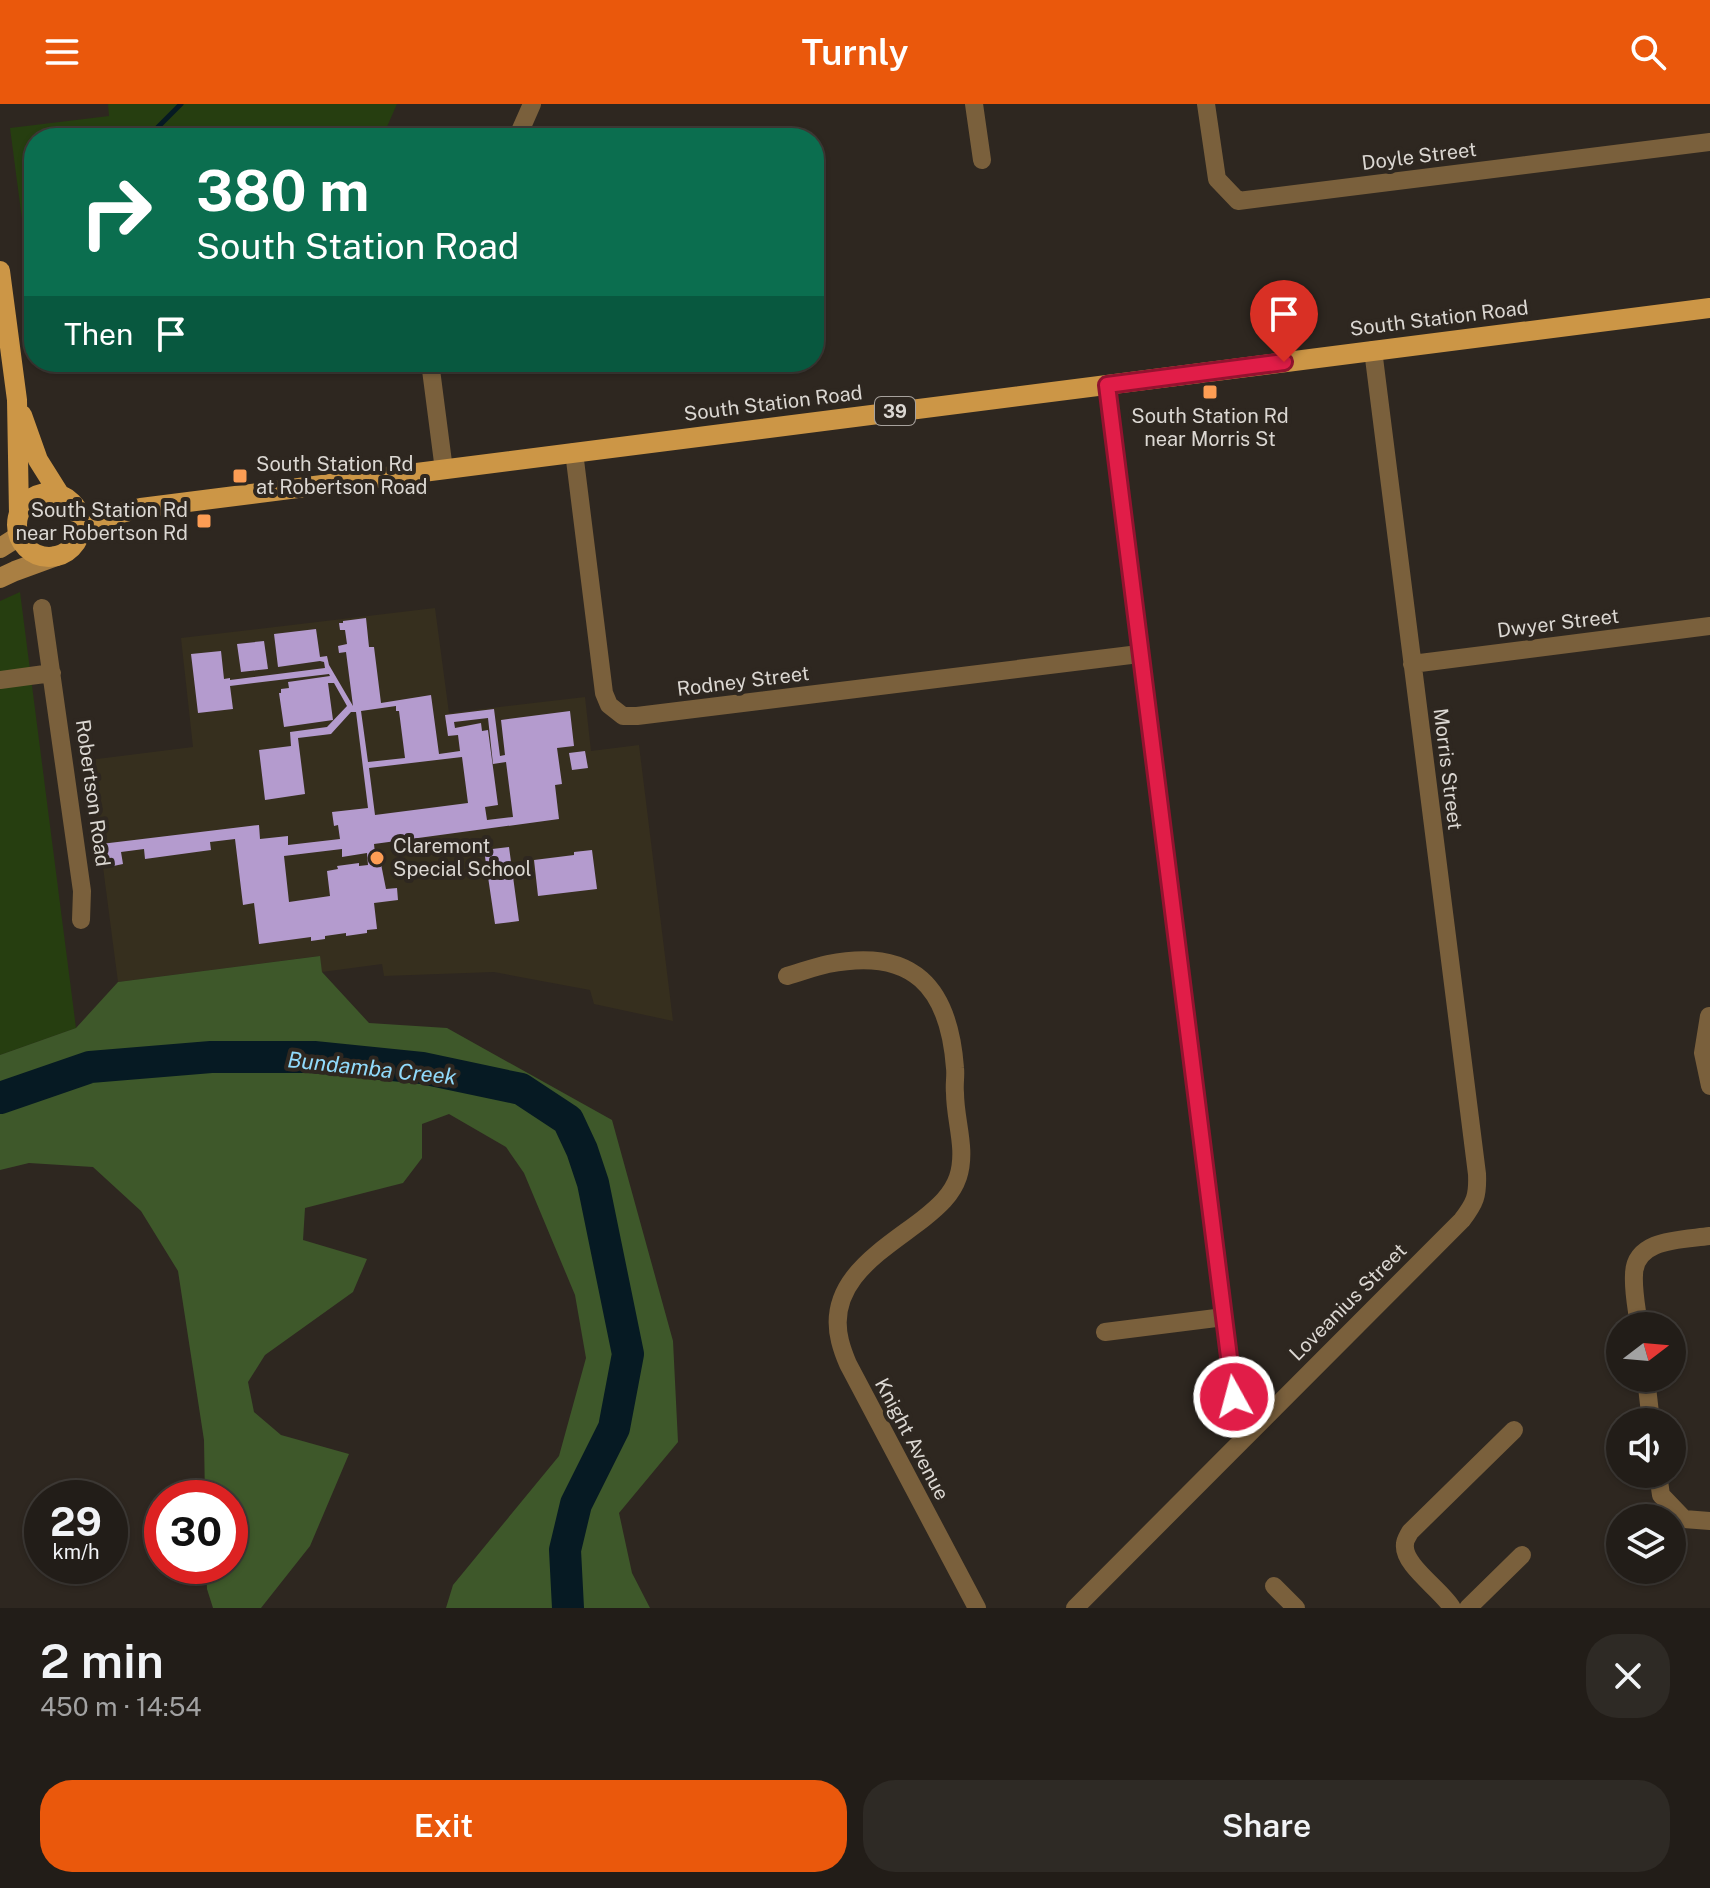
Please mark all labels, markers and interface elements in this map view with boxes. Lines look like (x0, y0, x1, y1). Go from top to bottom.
icon: menu (40, 30, 84, 74)
icon: search (1626, 30, 1670, 74)
text: Turnly (801, 31, 909, 73)
street label: Doyle Street (1360, 137, 1478, 175)
text: 380 m (196, 158, 369, 224)
icon: right (64, 160, 168, 264)
text: South Station Road (196, 225, 519, 267)
pin (1250, 280, 1318, 362)
icon: arrive (1262, 292, 1306, 336)
street label: South Station Road (1348, 295, 1530, 341)
icon: arrive (149, 312, 193, 356)
text: Then (64, 316, 133, 352)
street label: South Station Road (682, 380, 864, 426)
marker: South Station Rd near Morris St (1201, 383, 1219, 401)
road number: 39 (875, 397, 915, 425)
place label: South Station Rd near Morris St (1131, 404, 1289, 451)
place label: South Station Rd at Robertson Road (256, 452, 428, 499)
marker: South Station Rd at Robertson Road (231, 467, 249, 485)
place label: South Station Rd near Robertson Rd (16, 498, 188, 545)
marker: South Station Rd near Robertson Rd (195, 512, 213, 530)
street label: Dwyer Street (1496, 604, 1620, 642)
street label: Rodney Street (675, 661, 811, 701)
street label: Morris Street (1429, 707, 1467, 831)
street label: Robertson Road (71, 718, 115, 868)
place label: Claremont Special School (393, 834, 532, 881)
marker: Claremont Special School (368, 849, 386, 867)
water label: Bundamba Creek (286, 1046, 458, 1090)
street label: Loveanius Street (1284, 1238, 1412, 1366)
north arrow (1606, 1312, 1686, 1392)
map controls (1606, 1312, 1686, 1584)
position arrow (1192, 1355, 1276, 1439)
street label: Knight Avenue (870, 1374, 954, 1504)
button: sound (1606, 1408, 1686, 1488)
speed limit sign: 30 (144, 1480, 248, 1584)
text: 29 (50, 1498, 102, 1545)
button: layers (1606, 1504, 1686, 1584)
text: km/h (52, 1540, 100, 1564)
text: 2 min (40, 1632, 164, 1689)
button: close (1586, 1634, 1670, 1718)
text: 450 m · 14:54 (40, 1691, 202, 1722)
button: Exit (40, 1780, 847, 1872)
button: Share (863, 1780, 1670, 1872)

